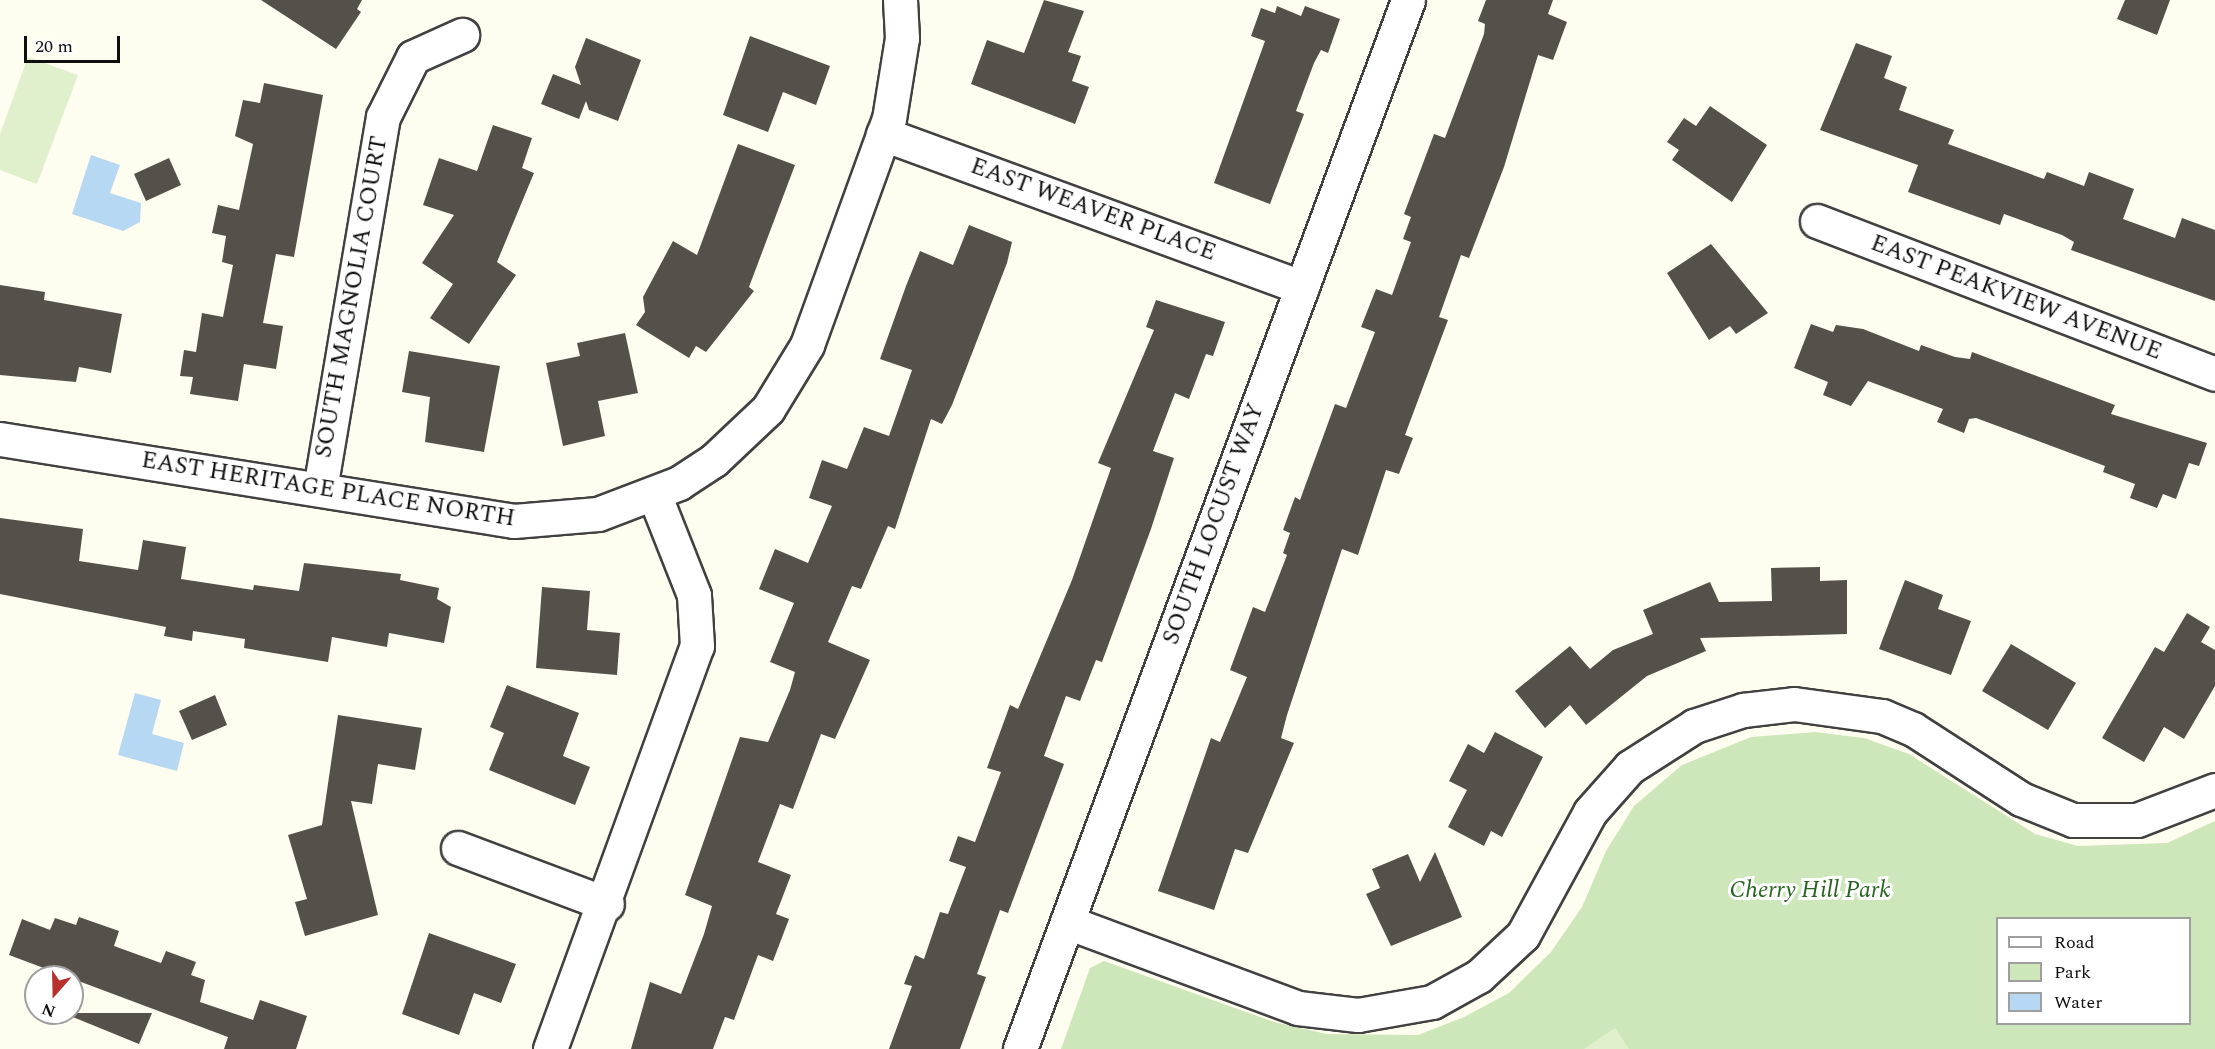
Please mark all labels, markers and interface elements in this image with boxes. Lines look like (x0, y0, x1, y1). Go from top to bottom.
scale bar (27, 24, 123, 62)
text: 20 m (35, 33, 73, 60)
street label: SOUTH MAGNOLIA COURT (309, 134, 395, 460)
street label: EAST WEAVER PLACE (966, 152, 1220, 268)
street label: EAST PEAKVIEW AVENUE (1866, 229, 2166, 367)
street label: SOUTH LOCUST WAY (1157, 399, 1271, 649)
street label: EAST HERITAGE PLACE NORTH (139, 446, 517, 534)
park label: Cherry Hill Park (1729, 877, 1891, 905)
legend (1996, 917, 2191, 1025)
text: Road (2054, 929, 2095, 956)
text: Park (2054, 959, 2091, 986)
north arrow (24, 965, 84, 1025)
text: Water (2054, 989, 2102, 1016)
text: N (38, 997, 59, 1024)

